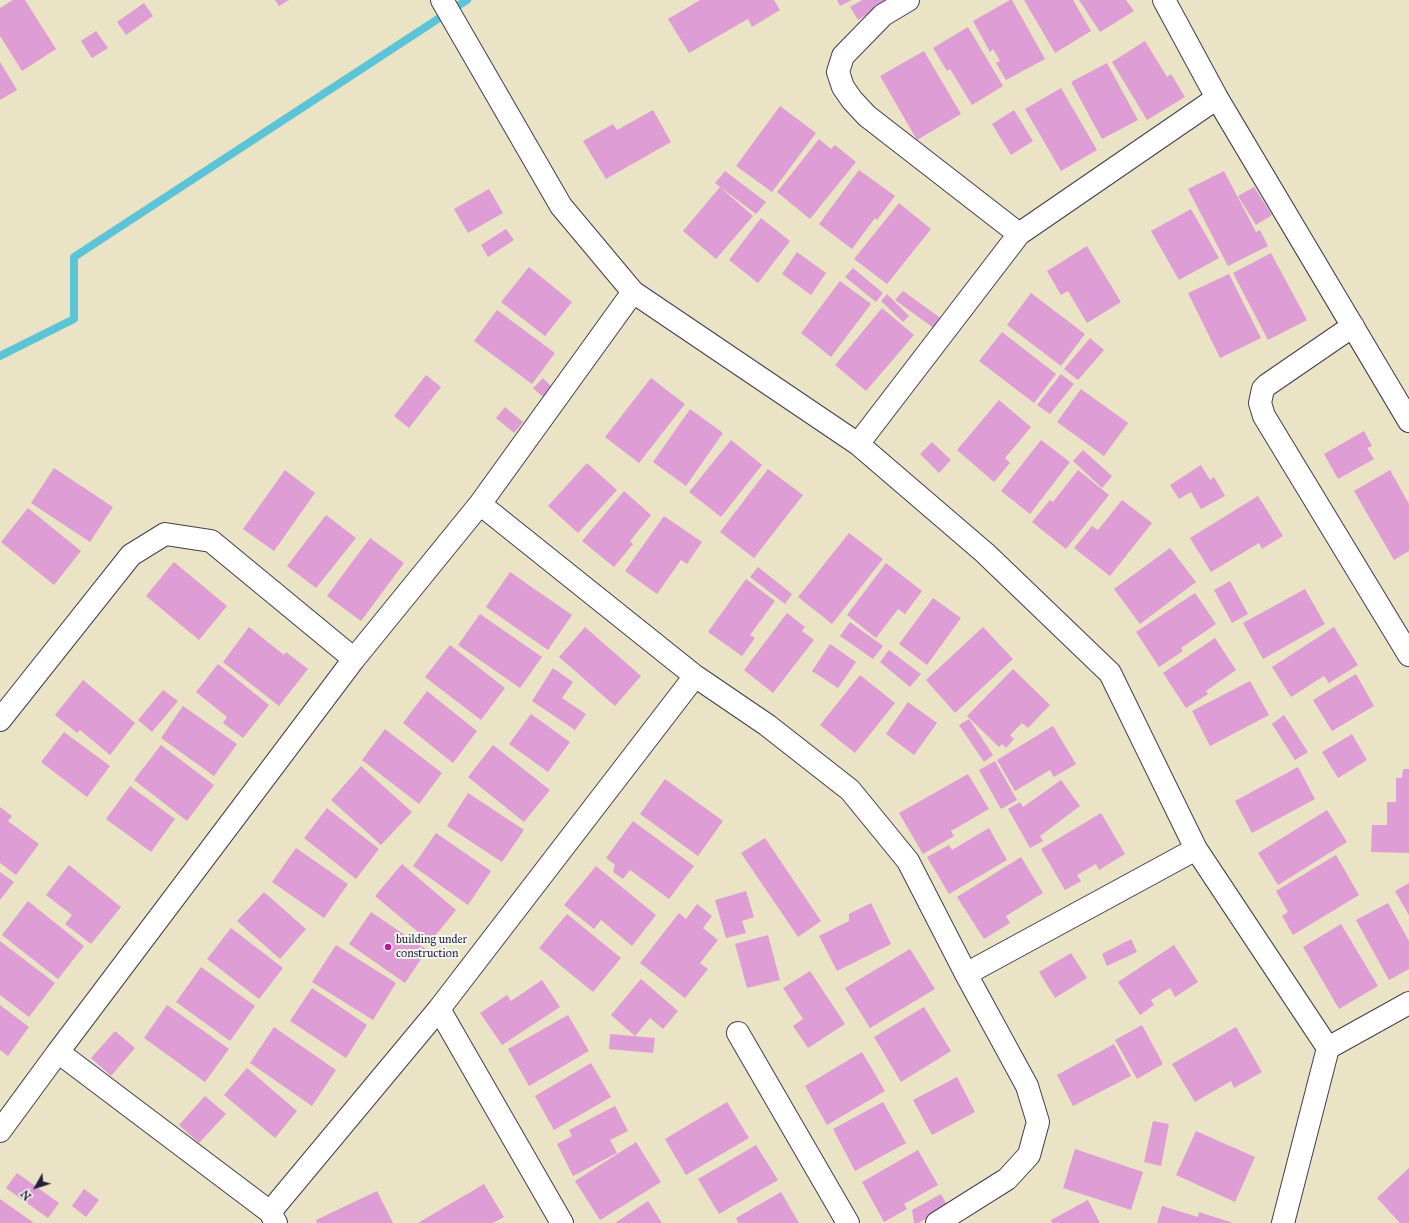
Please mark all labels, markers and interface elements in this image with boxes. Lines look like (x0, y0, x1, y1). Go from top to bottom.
place label: building under construction (396, 933, 467, 961)
marker: building under construction (383, 942, 393, 952)
north arrow (16, 1167, 56, 1207)
text: N (18, 1187, 34, 1203)

